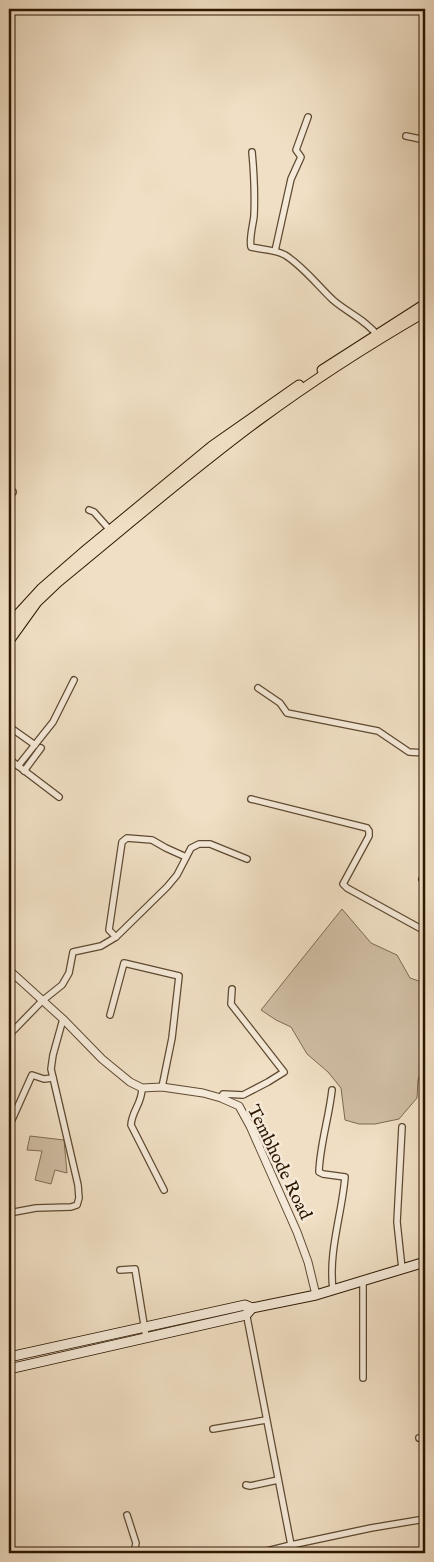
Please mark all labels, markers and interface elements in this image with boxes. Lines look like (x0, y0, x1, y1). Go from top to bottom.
street label: Tembhode Road (241, 1101, 317, 1224)

